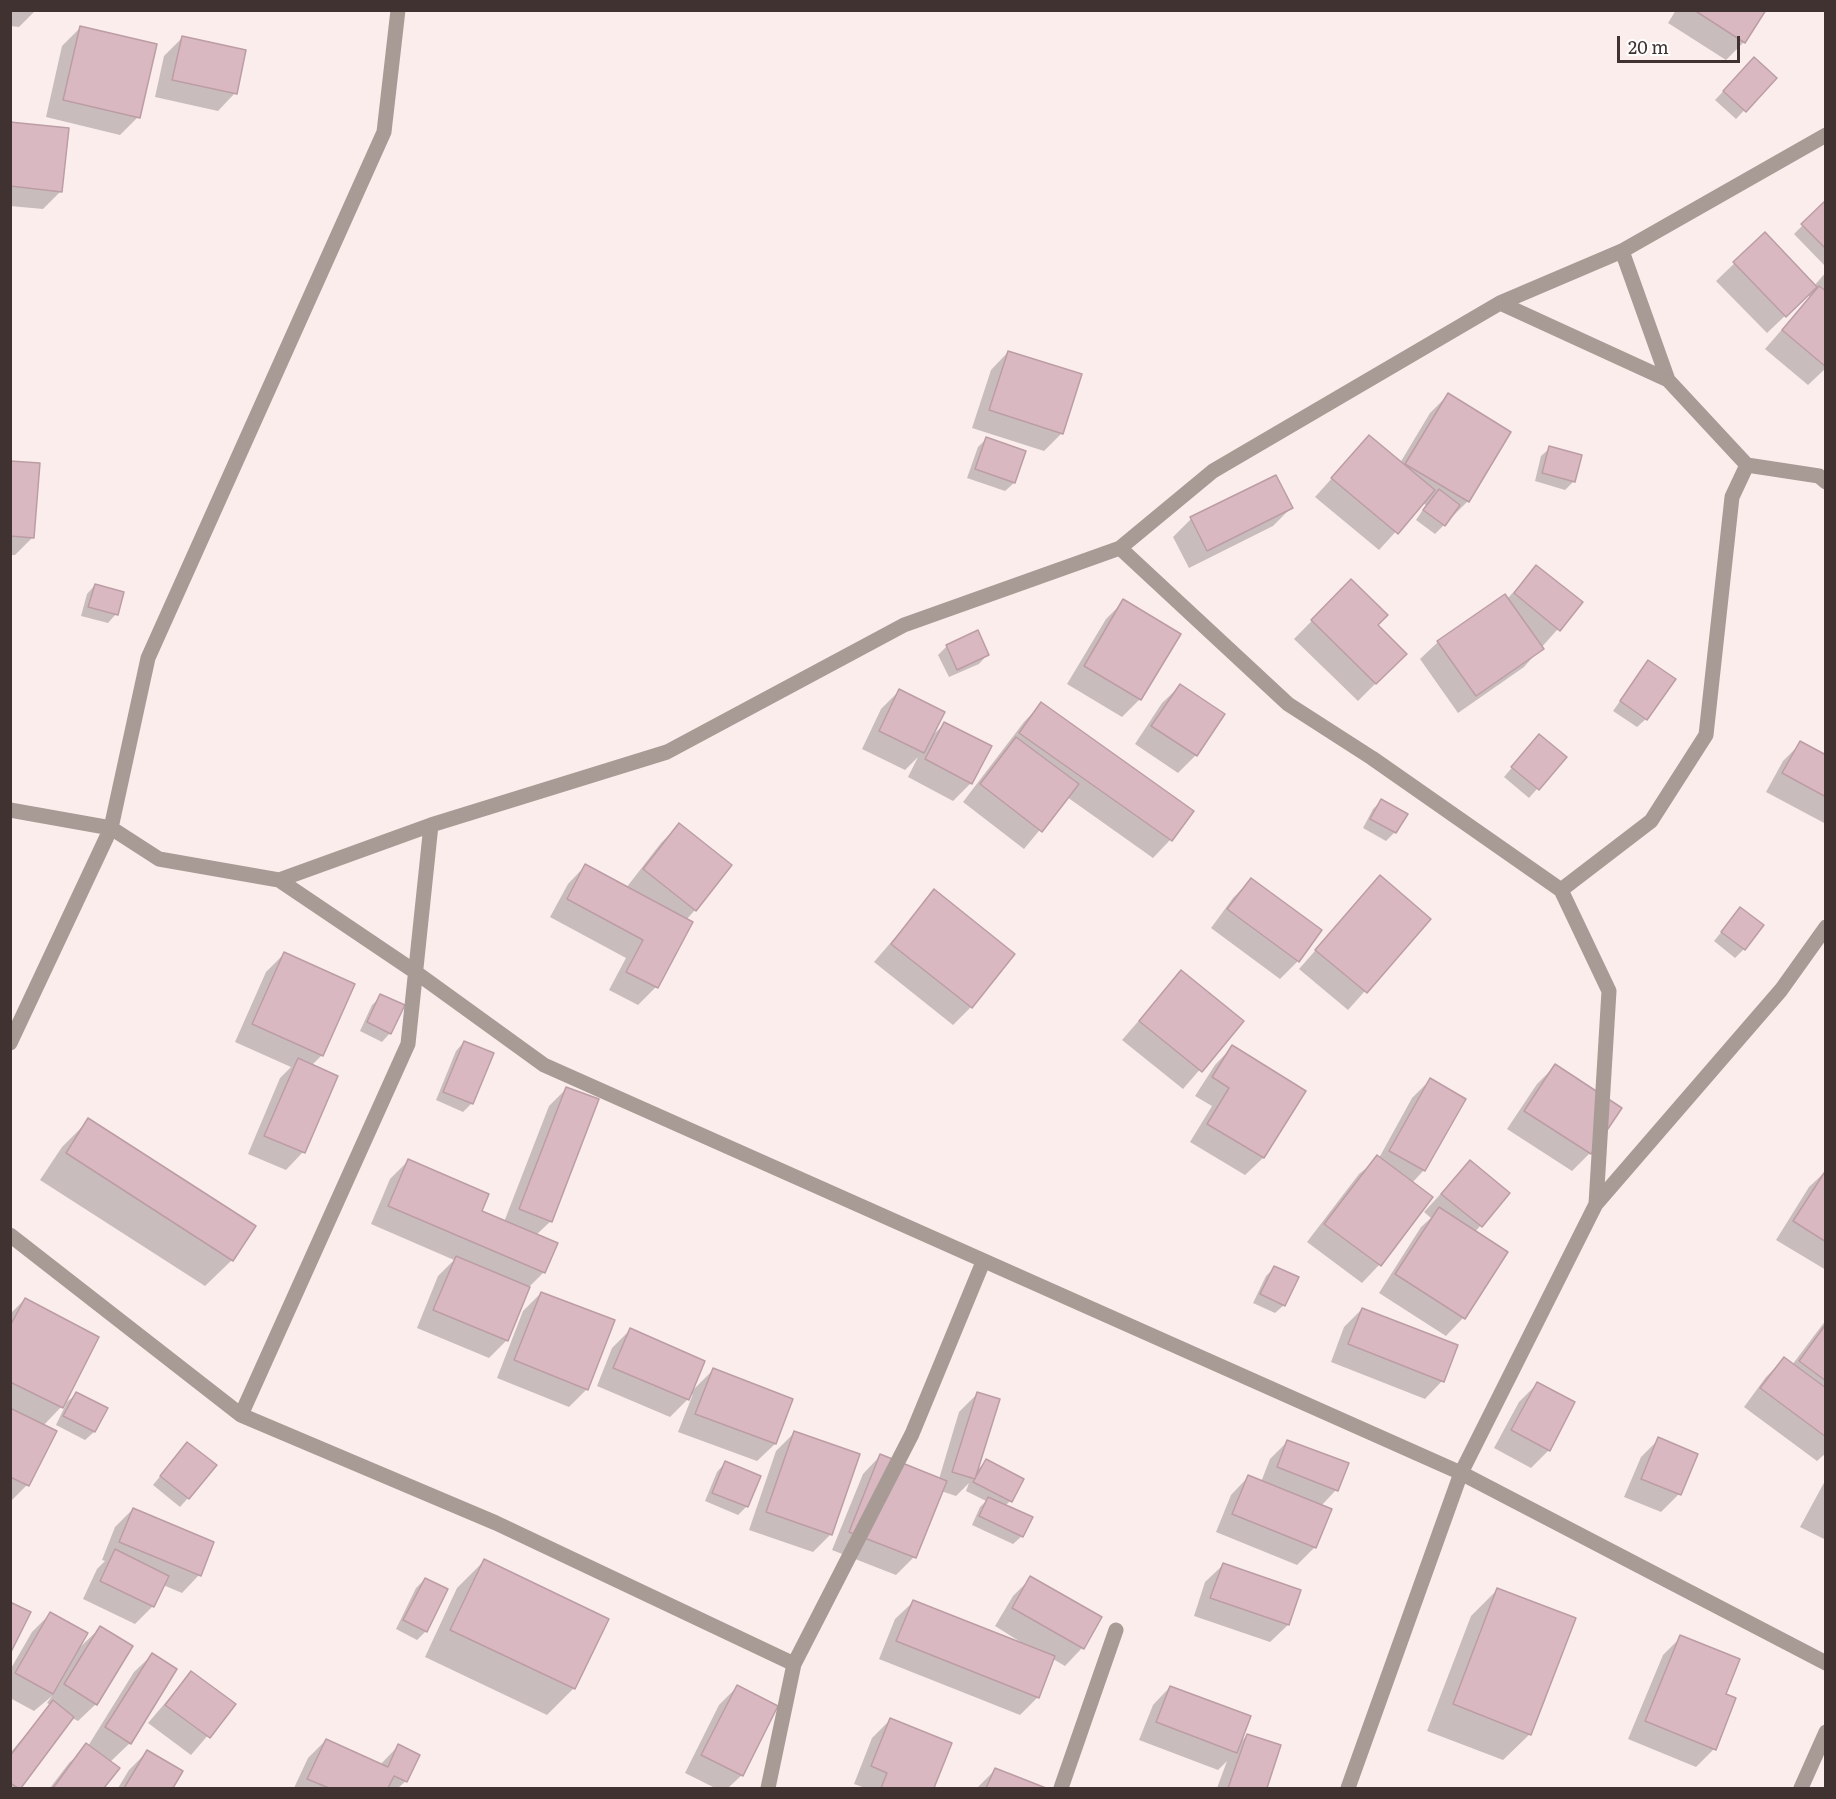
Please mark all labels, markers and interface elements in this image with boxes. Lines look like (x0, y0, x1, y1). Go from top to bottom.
scale bar (1620, 24, 1743, 62)
text: 20 m (1628, 33, 1669, 60)

